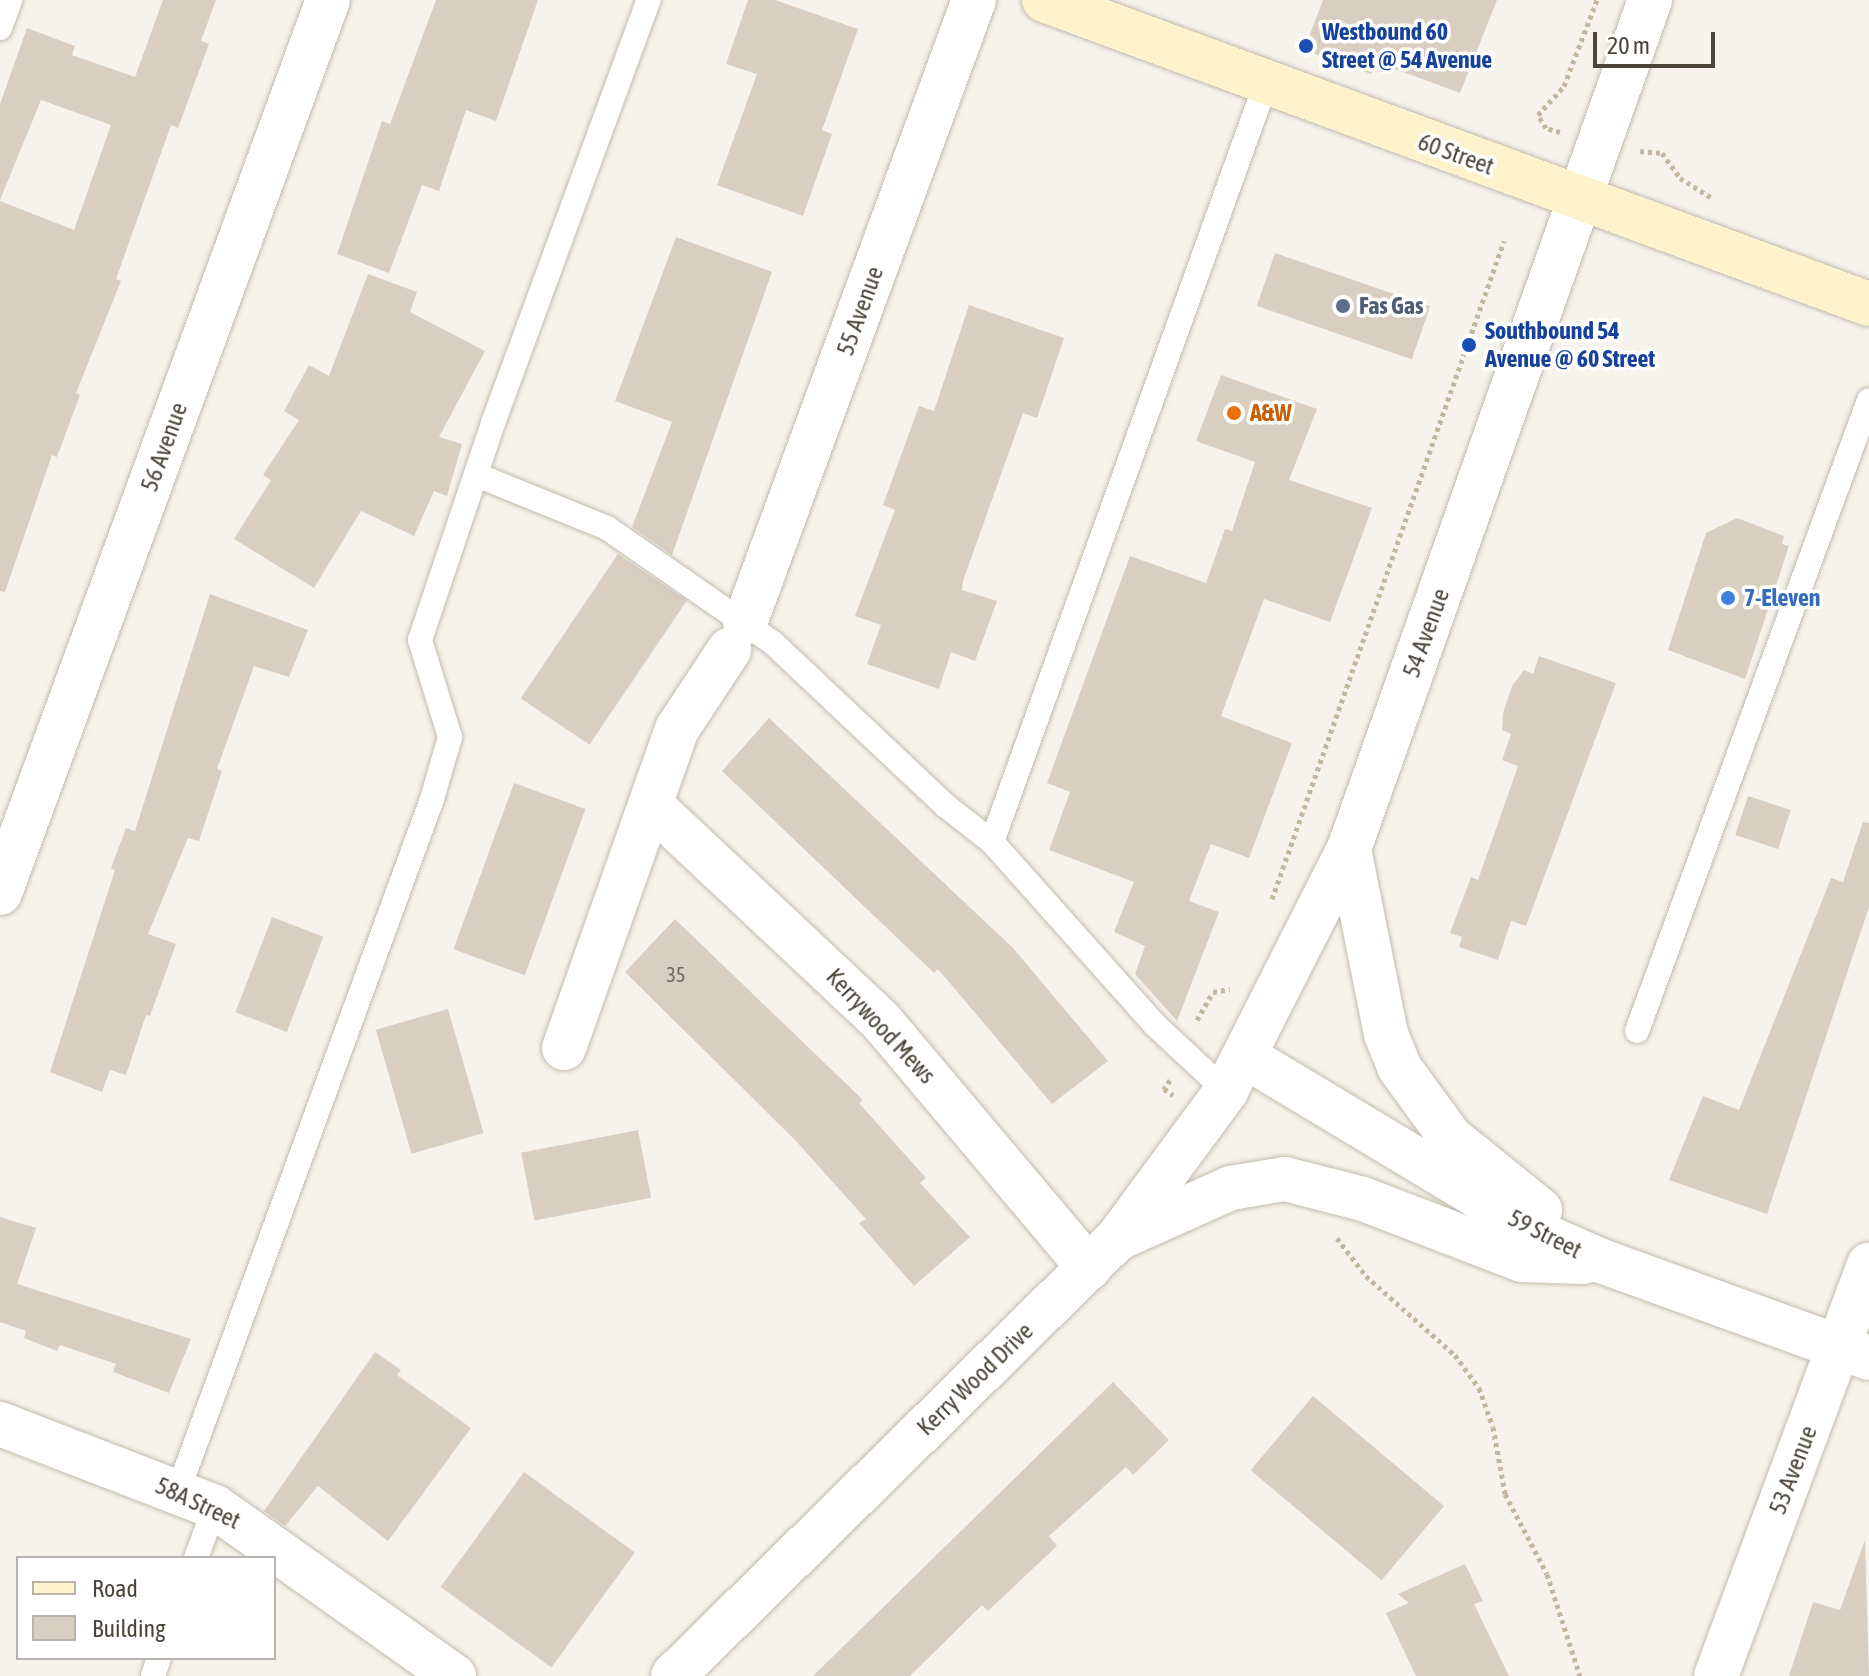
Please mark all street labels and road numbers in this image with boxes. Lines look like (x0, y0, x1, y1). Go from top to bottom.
street label: 60 Street (1414, 127, 1498, 181)
street label: 55 Avenue (831, 263, 889, 359)
street label: 56 Avenue (135, 399, 193, 495)
street label: 54 Avenue (1397, 585, 1455, 681)
street label: Kerrywood Mews (820, 962, 942, 1090)
street label: 59 Street (1503, 1203, 1587, 1265)
street label: Kerry Wood Drive (911, 1317, 1039, 1441)
street label: 53 Avenue (1763, 1422, 1823, 1518)
street label: 58A Street (151, 1471, 245, 1535)

